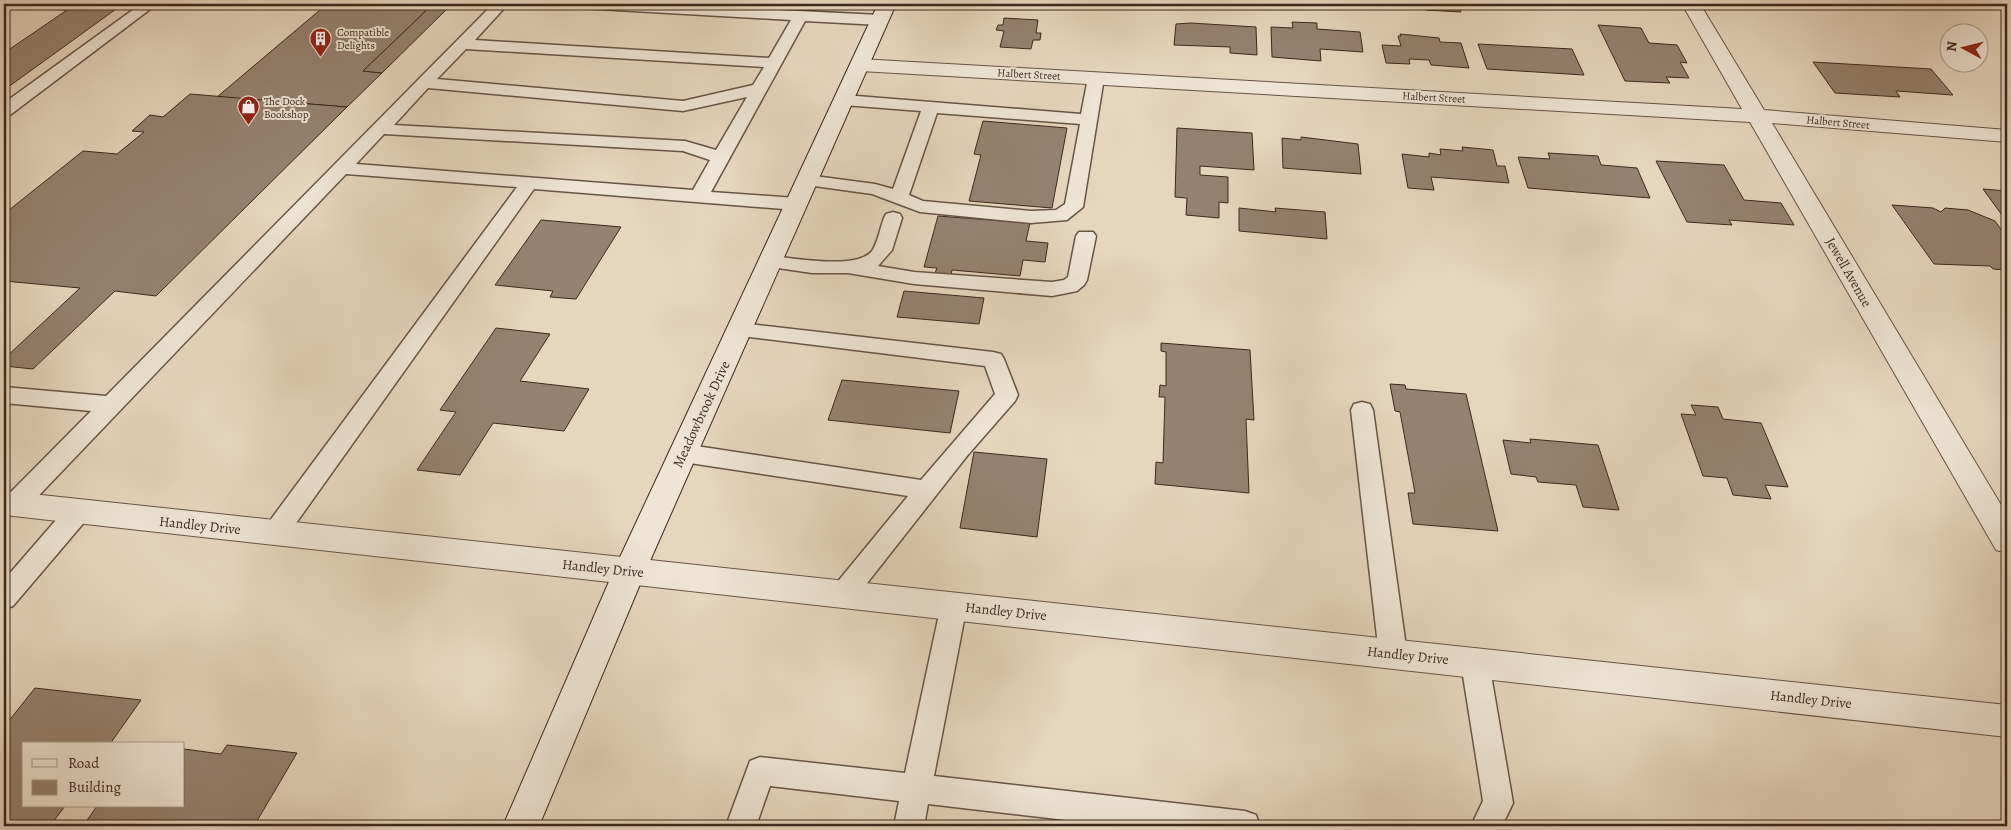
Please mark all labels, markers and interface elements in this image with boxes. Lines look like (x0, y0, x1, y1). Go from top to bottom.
north arrow (1938, 22, 1988, 72)
place label: Compatible Delights (337, 25, 389, 53)
building icon: Compatible Delights (309, 26, 333, 57)
text: N (1942, 40, 1962, 53)
street label: Halbert Street (997, 65, 1061, 84)
street label: Halbert Street (1402, 88, 1466, 107)
place label: The Dock Bookshop (264, 94, 309, 122)
shop icon: The Dock Bookshop (236, 95, 260, 126)
street label: Halbert Street (1806, 112, 1871, 133)
street label: Jewell Avenue (1821, 234, 1876, 311)
street label: Meadowbrook Drive (668, 358, 735, 471)
street label: Handley Drive (158, 512, 242, 539)
street label: Handley Drive (561, 555, 645, 582)
street label: Handley Drive (964, 598, 1048, 625)
street label: Handley Drive (1366, 642, 1450, 669)
street label: Handley Drive (1769, 686, 1853, 713)
legend (22, 742, 185, 808)
text: Road (68, 753, 100, 773)
text: Building (68, 777, 121, 797)

